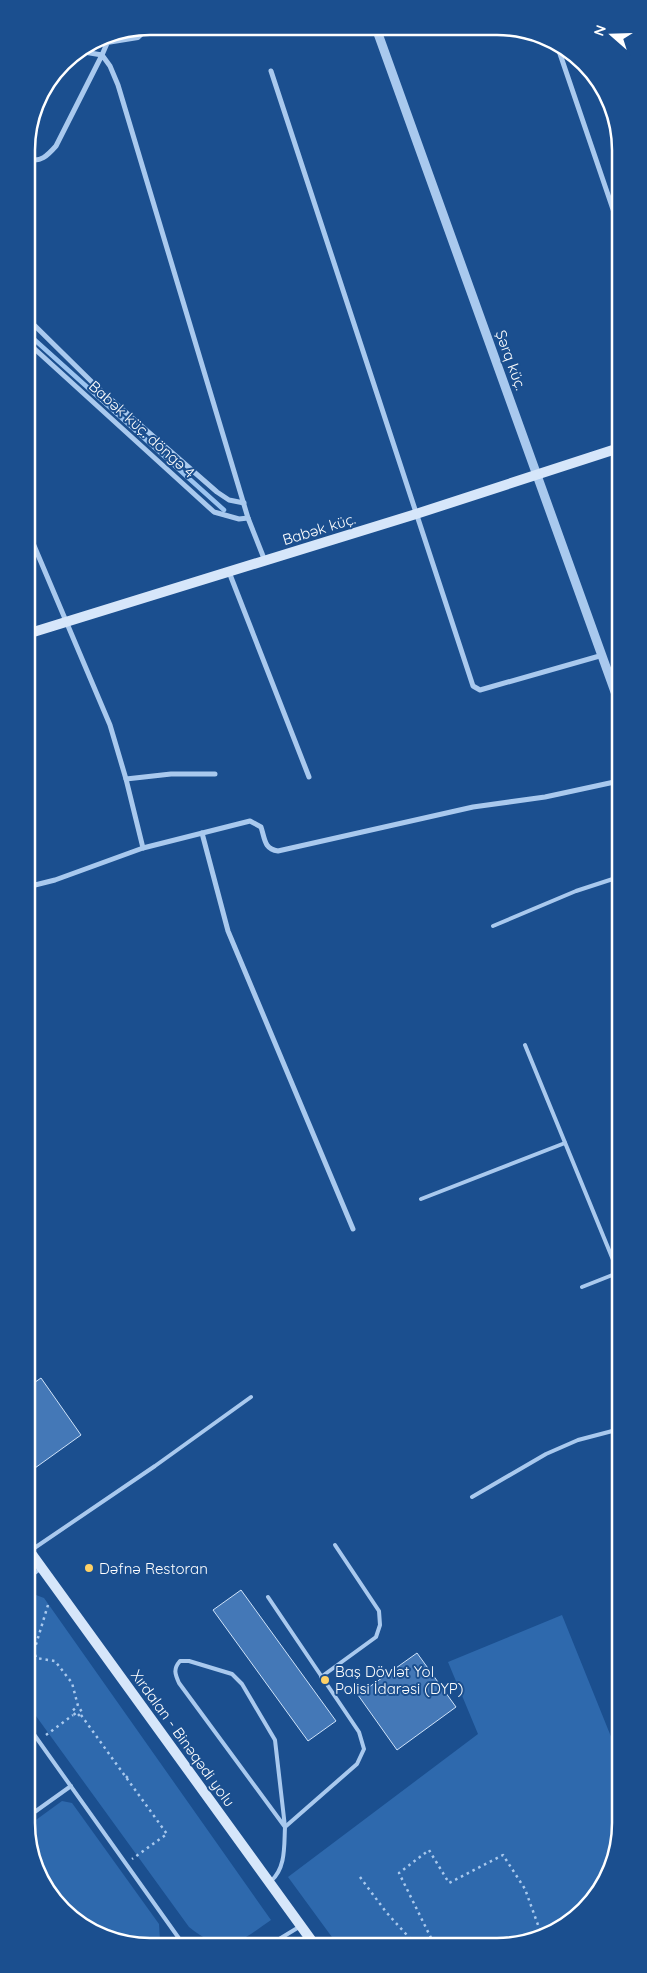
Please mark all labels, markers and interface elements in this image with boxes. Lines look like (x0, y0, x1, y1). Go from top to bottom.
north arrow (587, 10, 637, 60)
text: N (590, 23, 610, 38)
street label: Şərq küç. (491, 327, 531, 393)
street label: Babək küç. döngə 4 (85, 376, 199, 482)
street label: Babək küç. (280, 509, 358, 549)
place label: Dəfnə Restoran (99, 1559, 208, 1578)
marker: Dəfnə Restoran (83, 1562, 95, 1574)
place label: Baş Dövlət Yol Polisi İdarəsi (DYP) (335, 1662, 463, 1698)
street label: Xırdalan - Binəqədi yolu (127, 1666, 239, 1810)
marker: Baş Dövlət Yol Polisi İdarəsi (DYP) (319, 1674, 331, 1686)

